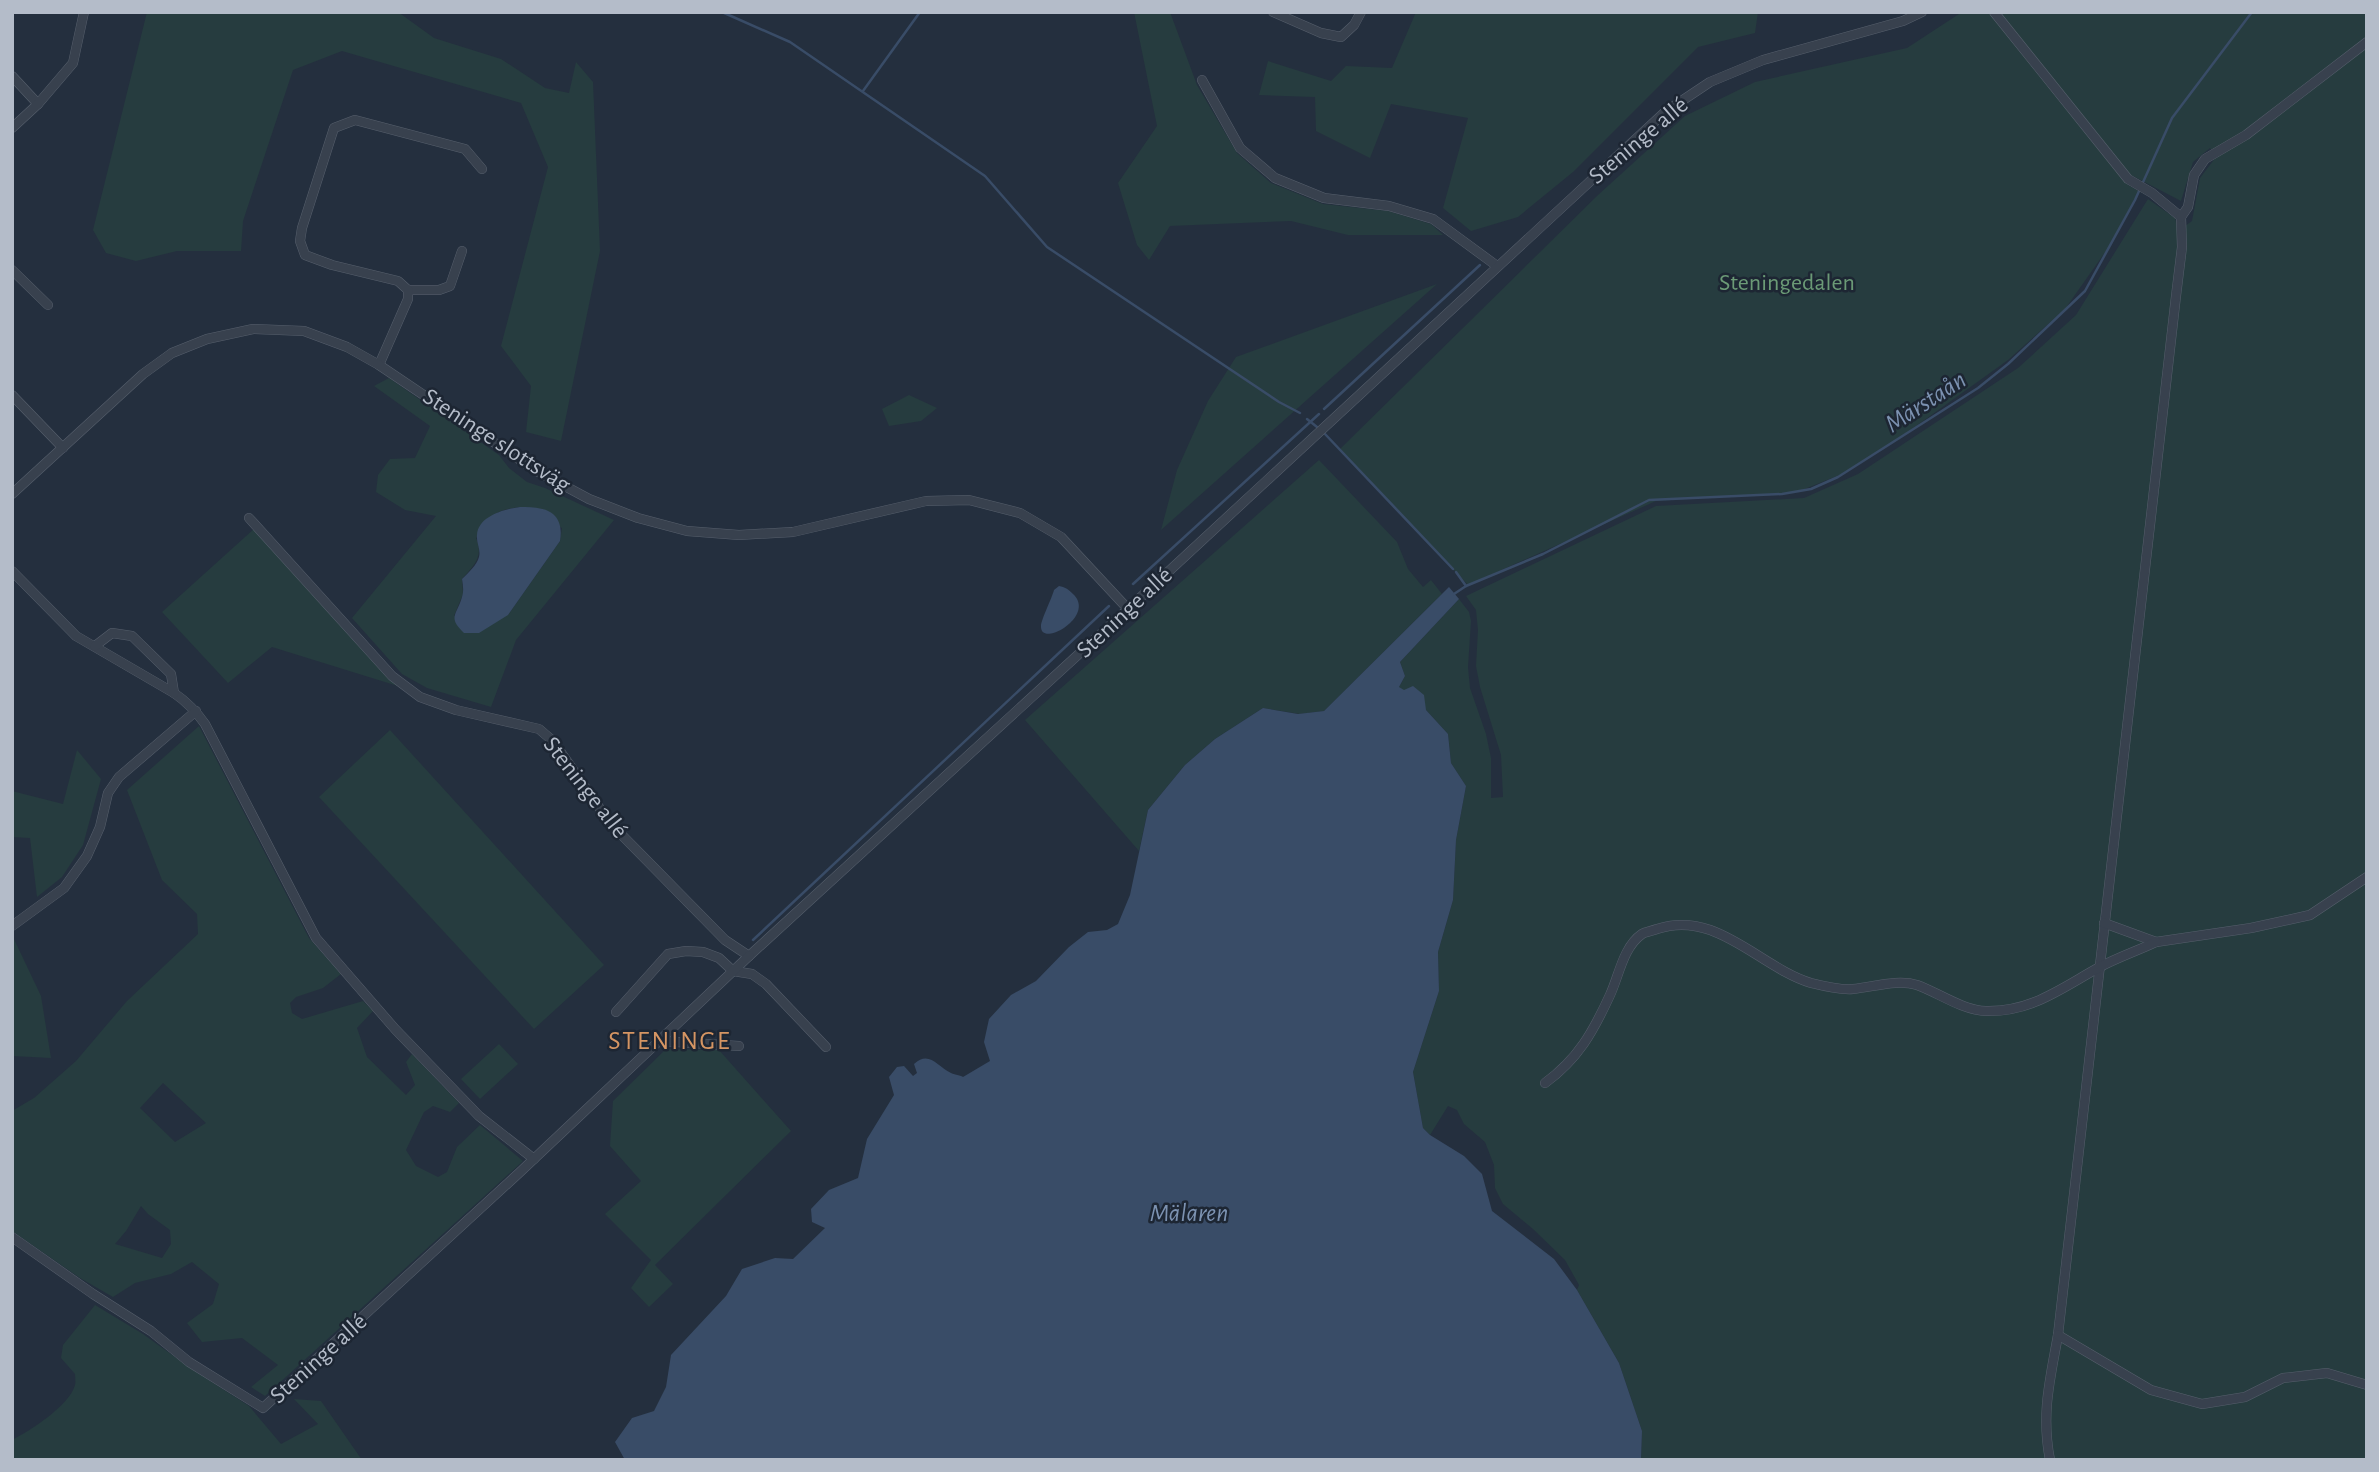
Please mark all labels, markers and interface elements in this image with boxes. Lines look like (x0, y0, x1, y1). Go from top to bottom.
street label: Steninge allé (1585, 93, 1693, 189)
park label: Steningedalen (1719, 271, 1855, 295)
water label: Märstaån (1881, 366, 1971, 437)
street label: Steninge slottsväg (418, 384, 575, 497)
street label: Steninge allé (1072, 563, 1177, 663)
street label: Steninge allé (539, 733, 632, 843)
district label: STENINGE (608, 1028, 732, 1054)
water label: Mälaren (1150, 1200, 1228, 1226)
street label: Steninge allé (266, 1309, 372, 1408)

